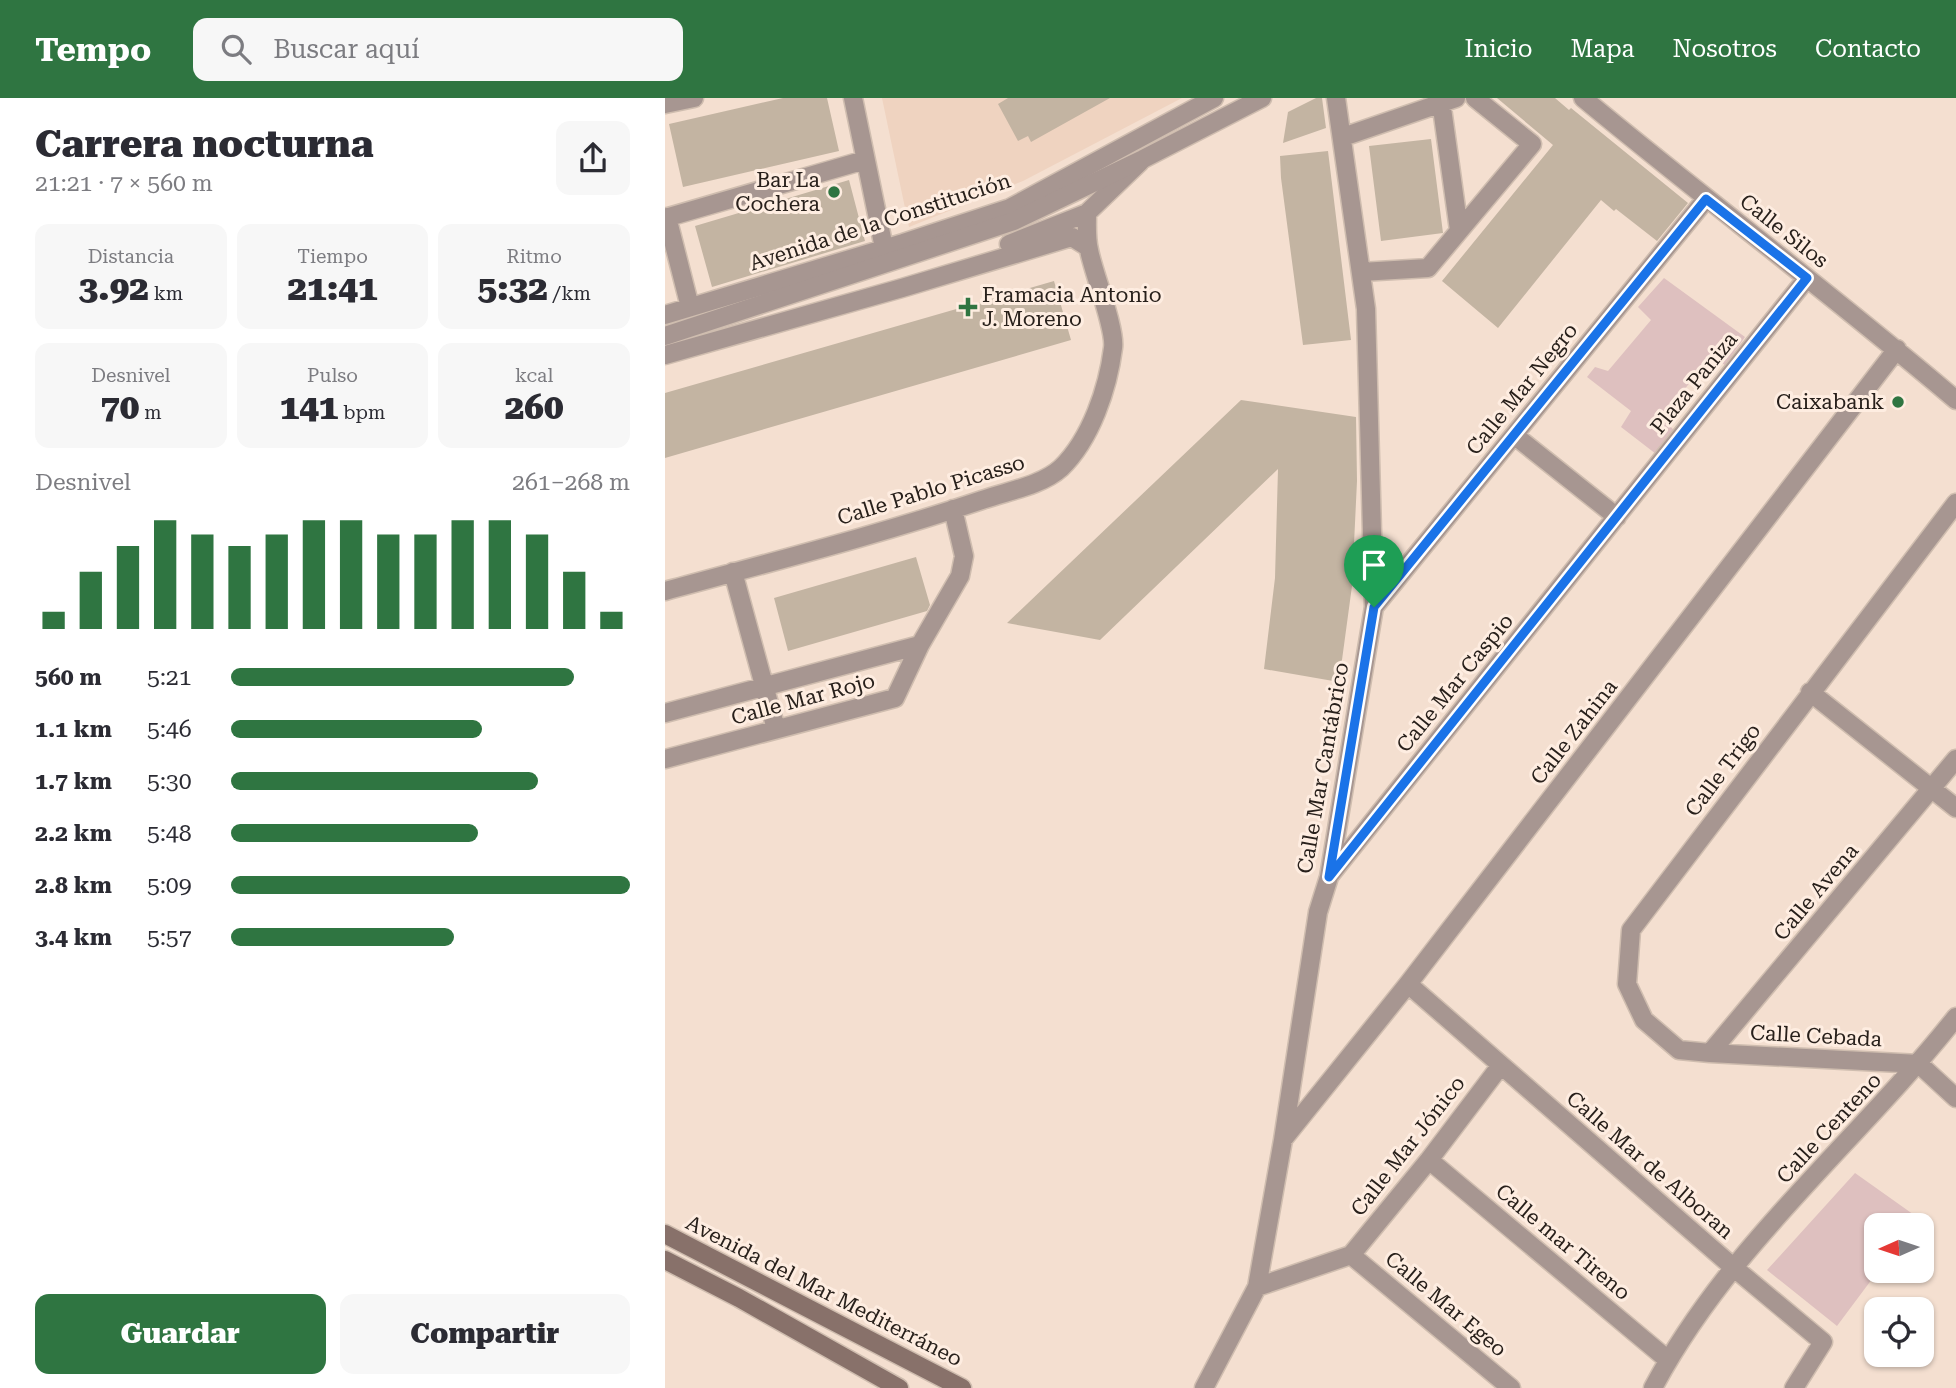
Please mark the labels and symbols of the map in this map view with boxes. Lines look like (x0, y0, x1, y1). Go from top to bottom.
place label: Bar La Cochera (735, 168, 821, 216)
street label: Avenida de la Constitución (746, 168, 1014, 276)
marker: Bar La Cochera (826, 184, 842, 200)
street label: Calle Silos (1735, 189, 1833, 273)
place label: Framacia Antonio J. Moreno (982, 283, 1162, 331)
marker: Framacia Antonio J. Moreno (960, 299, 976, 315)
street label: Calle Mar Negro (1461, 318, 1583, 460)
street label: Plaza Paniza (1646, 327, 1743, 439)
place label: Caixabank (1776, 390, 1884, 414)
marker: Caixabank (1890, 394, 1906, 410)
street label: Calle Pablo Picasso (834, 450, 1028, 530)
pin (1344, 535, 1404, 607)
street label: Calle Mar Caspio (1392, 609, 1518, 757)
street label: Calle Mar Cantábrico (1293, 661, 1353, 875)
street label: Calle Mar Rojo (729, 668, 877, 730)
street label: Calle Zahina (1526, 674, 1623, 789)
street label: Calle Trigo (1680, 719, 1766, 821)
street label: Calle Avena (1769, 838, 1864, 945)
street label: Calle Cebada (1749, 1021, 1883, 1051)
street label: Calle Centeno (1772, 1068, 1886, 1188)
street label: Calle Mar Jónico (1346, 1071, 1470, 1221)
street label: Calle Mar de Alboran (1562, 1086, 1739, 1244)
street label: Calle mar Tireno (1491, 1179, 1635, 1305)
street label: Avenida del Mar Mediterráneo (682, 1211, 966, 1371)
north arrow (1864, 1213, 1934, 1283)
street label: Calle Mar Egeo (1381, 1246, 1511, 1362)

